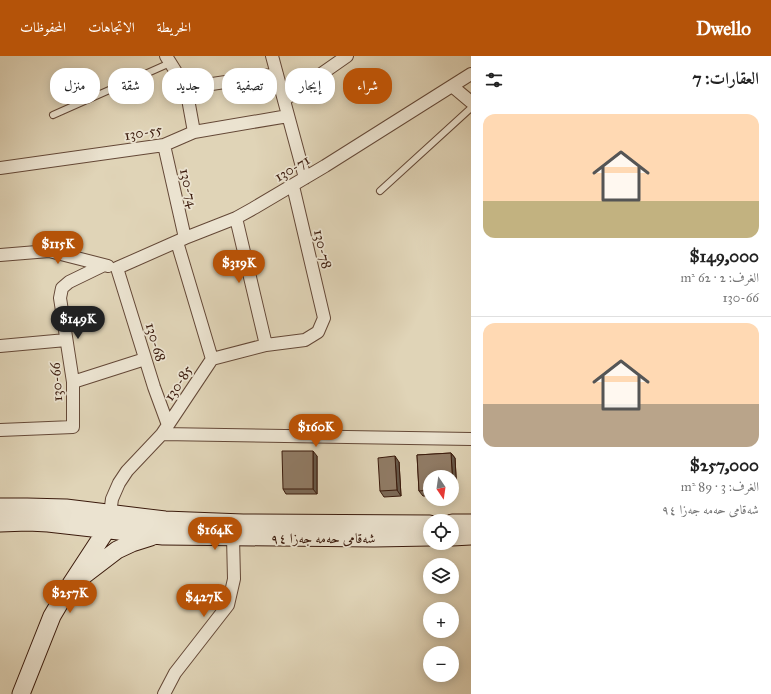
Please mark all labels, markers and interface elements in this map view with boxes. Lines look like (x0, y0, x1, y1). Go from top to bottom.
text: Dwello (696, 17, 751, 40)
text: المحفوظات (20, 19, 66, 36)
text: الاتجاهات (88, 19, 135, 36)
text: الخريطة (157, 19, 191, 36)
chip: منزل (50, 68, 100, 104)
chip: شقة (108, 68, 154, 104)
chip: جديد (162, 68, 214, 104)
chip: تصفية (222, 68, 277, 104)
chip: إيجار (285, 68, 335, 104)
chip: شراء (343, 68, 392, 104)
text: العقارات: 7 (693, 68, 759, 89)
icon: filters (483, 69, 505, 91)
street label: 130-55 (123, 121, 164, 144)
icon: home (585, 140, 657, 212)
street label: 130-71 (272, 151, 313, 186)
street label: 130-74 (176, 167, 202, 211)
street label: 130-78 (310, 228, 335, 270)
pin: $115K (30, 231, 86, 265)
text: $115K (41, 236, 75, 252)
text: $149,000 (689, 246, 759, 267)
pin: $319K (211, 250, 267, 284)
text: $319K (222, 255, 256, 271)
text: الغرف: 2 · 62 m² (680, 270, 759, 286)
text: 130-66 (722, 290, 759, 306)
pin: $149K (50, 306, 106, 340)
text: $149K (60, 311, 96, 327)
street label: 130-68 (142, 321, 169, 364)
icon: home (585, 349, 657, 421)
street label: 130-66 (47, 361, 66, 402)
street label: 130-85 (161, 362, 196, 404)
pin: $160K (288, 414, 344, 448)
text: $160K (298, 419, 334, 435)
text: $257,000 (690, 455, 759, 476)
north arrow (423, 470, 459, 506)
map controls (423, 470, 459, 682)
text: الغرف: 3 · 89 m² (681, 479, 759, 495)
text: شەقامی حەمە جەزا ٩٤ (661, 502, 759, 518)
button: locate (423, 514, 459, 550)
pin: $164K (187, 517, 243, 551)
text: $164K (197, 522, 233, 538)
street label: شەقامی حەمە جەزا ٩٤ (270, 530, 376, 547)
button: layers (423, 558, 459, 594)
pin: $257K (42, 580, 98, 614)
pin: $427K (176, 584, 232, 618)
text: $257K (52, 585, 88, 601)
text: $427K (185, 589, 223, 605)
button: + (423, 602, 459, 638)
button: − (423, 646, 459, 682)

